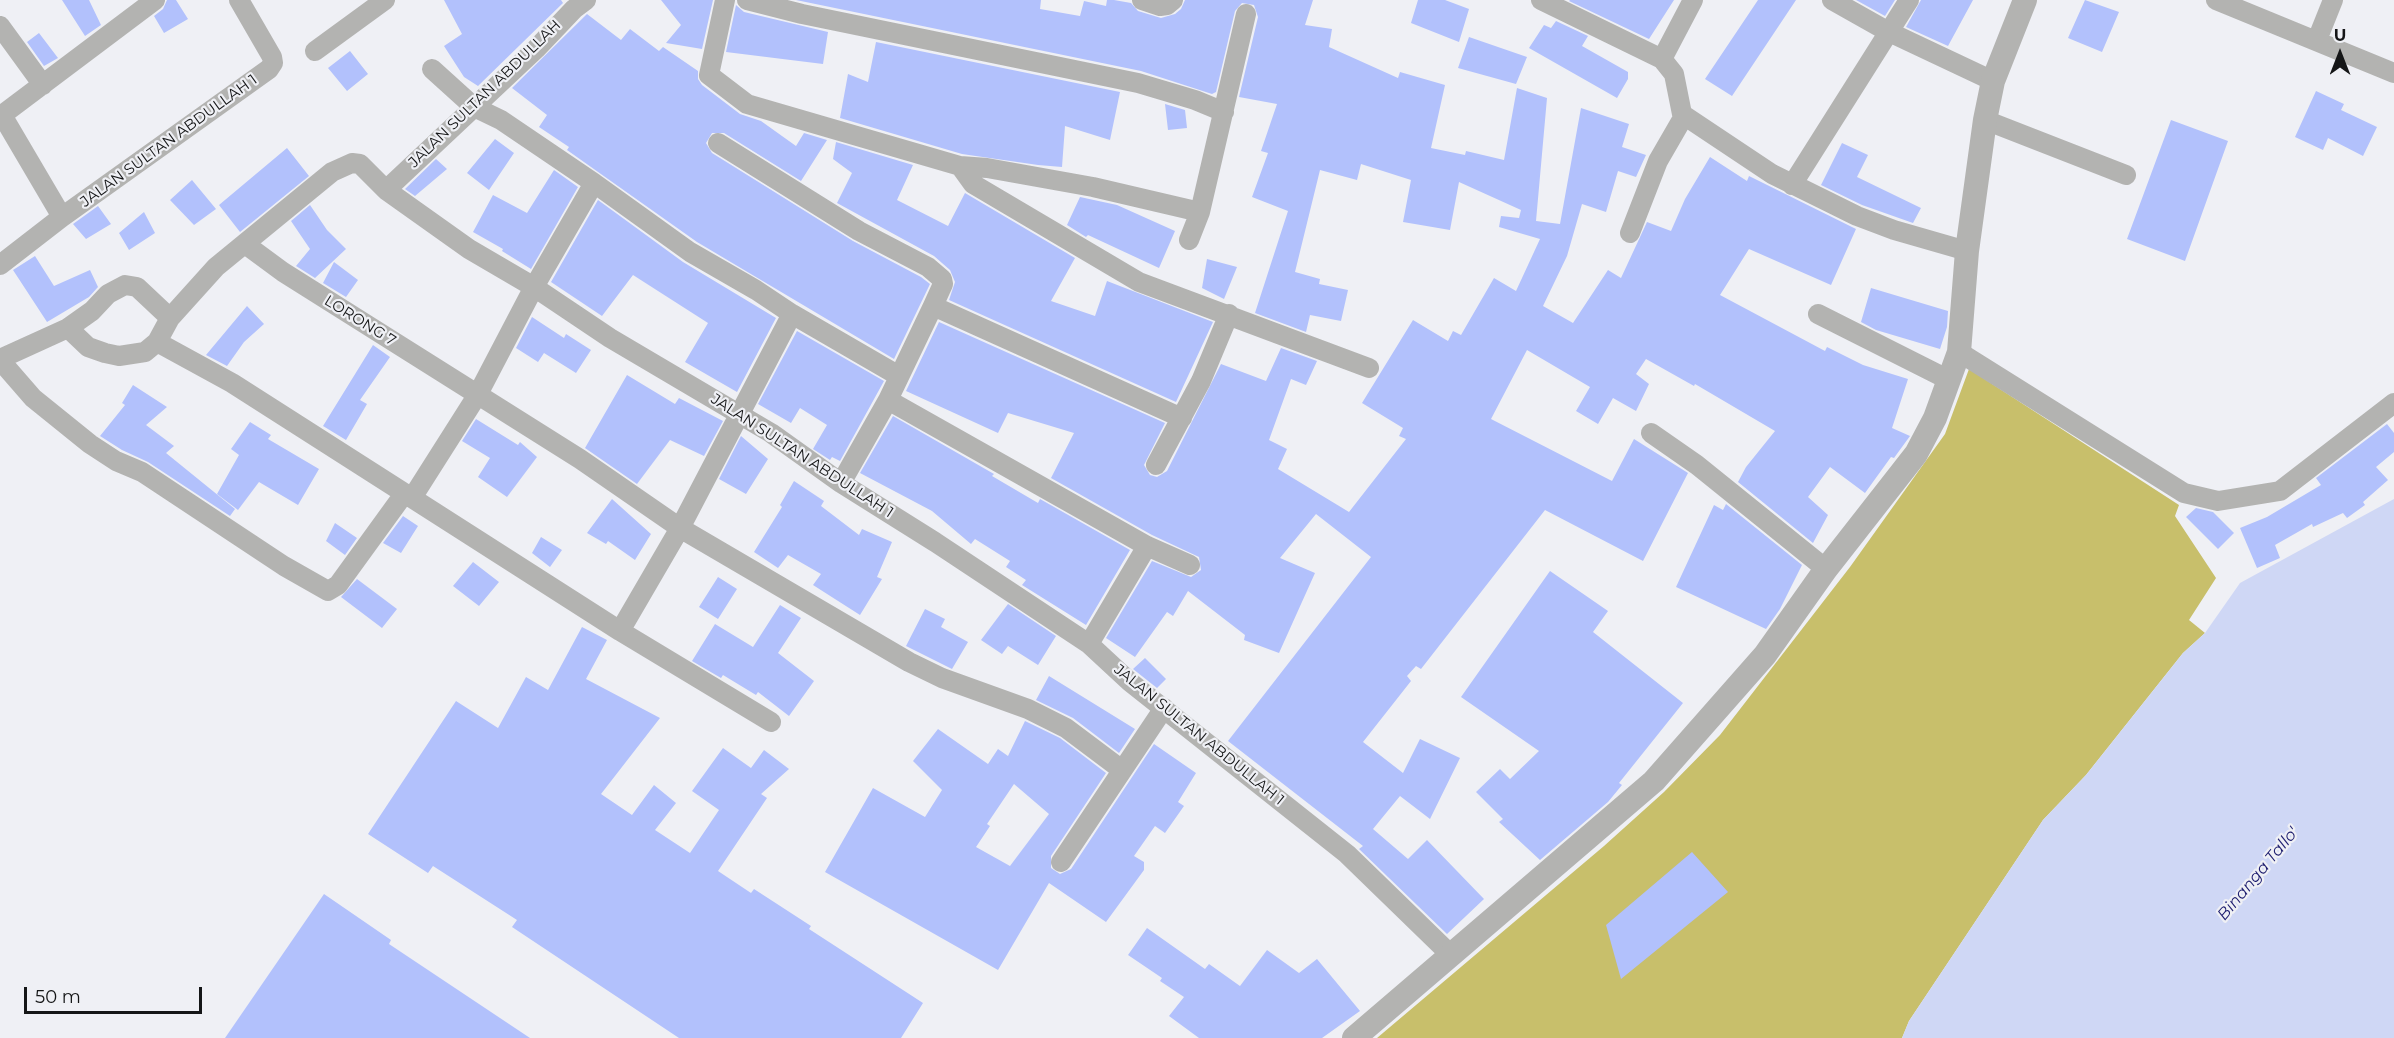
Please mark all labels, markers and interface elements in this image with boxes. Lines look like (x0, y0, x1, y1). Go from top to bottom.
street label: JALAN SULTAN ABDULLAH (405, 17, 565, 171)
north arrow (2310, 24, 2370, 84)
text: U (2334, 26, 2346, 45)
street label: JALAN SULTAN ABDULLAH 1 (77, 71, 261, 211)
street label: LORONG 7 (321, 292, 399, 350)
street label: JALAN SULTAN ABDULLAH 1 (707, 390, 897, 522)
street label: JALAN SULTAN ABDULLAH 1 (1110, 661, 1288, 809)
water label: Binanga Tallo' (2213, 824, 2303, 924)
scale bar (27, 975, 206, 1013)
text: 50 m (35, 986, 81, 1008)

